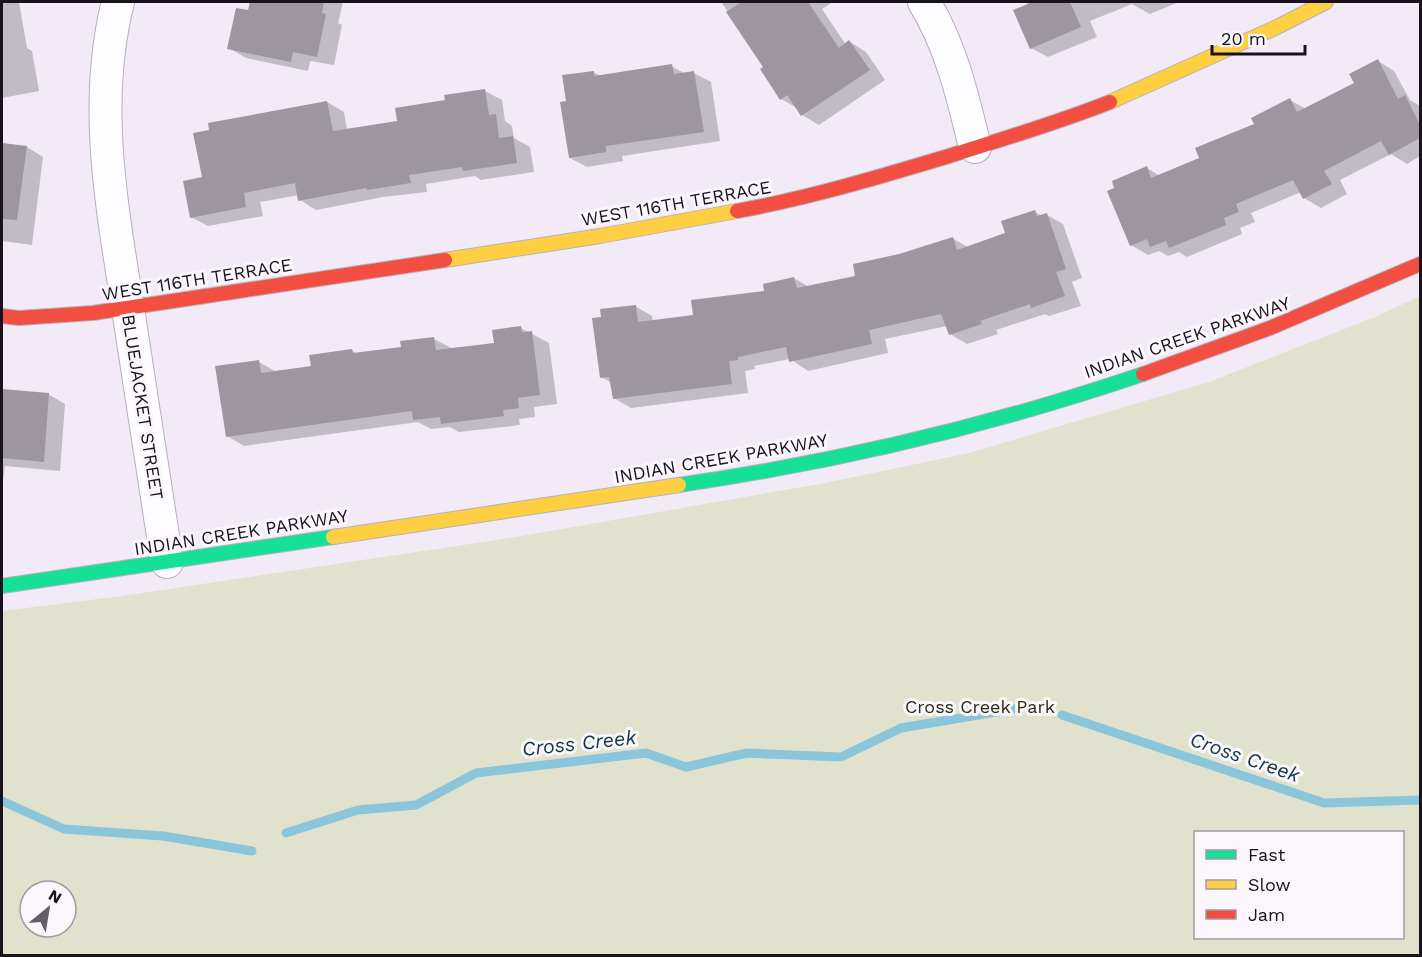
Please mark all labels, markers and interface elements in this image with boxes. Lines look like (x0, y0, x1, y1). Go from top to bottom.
scale bar (1212, 18, 1305, 56)
text: 20 m (1221, 28, 1266, 49)
street label: WEST 116TH TERRACE (579, 176, 773, 230)
street label: WEST 116TH TERRACE (100, 254, 294, 304)
street label: INDIAN CREEK PARKWAY (1081, 292, 1293, 382)
street label: BLUEJACKET STREET (118, 313, 168, 501)
street label: INDIAN CREEK PARKWAY (613, 429, 830, 487)
street label: INDIAN CREEK PARKWAY (132, 505, 350, 559)
park label: Cross Creek Park (905, 696, 1055, 717)
water label: Cross Creek (521, 725, 638, 761)
water label: Cross Creek (1187, 727, 1304, 787)
legend (1194, 831, 1404, 939)
text: Fast (1248, 844, 1286, 865)
text: Slow (1248, 874, 1291, 895)
north arrow (18, 879, 78, 939)
text: N (45, 885, 65, 908)
text: Jam (1248, 904, 1285, 925)

